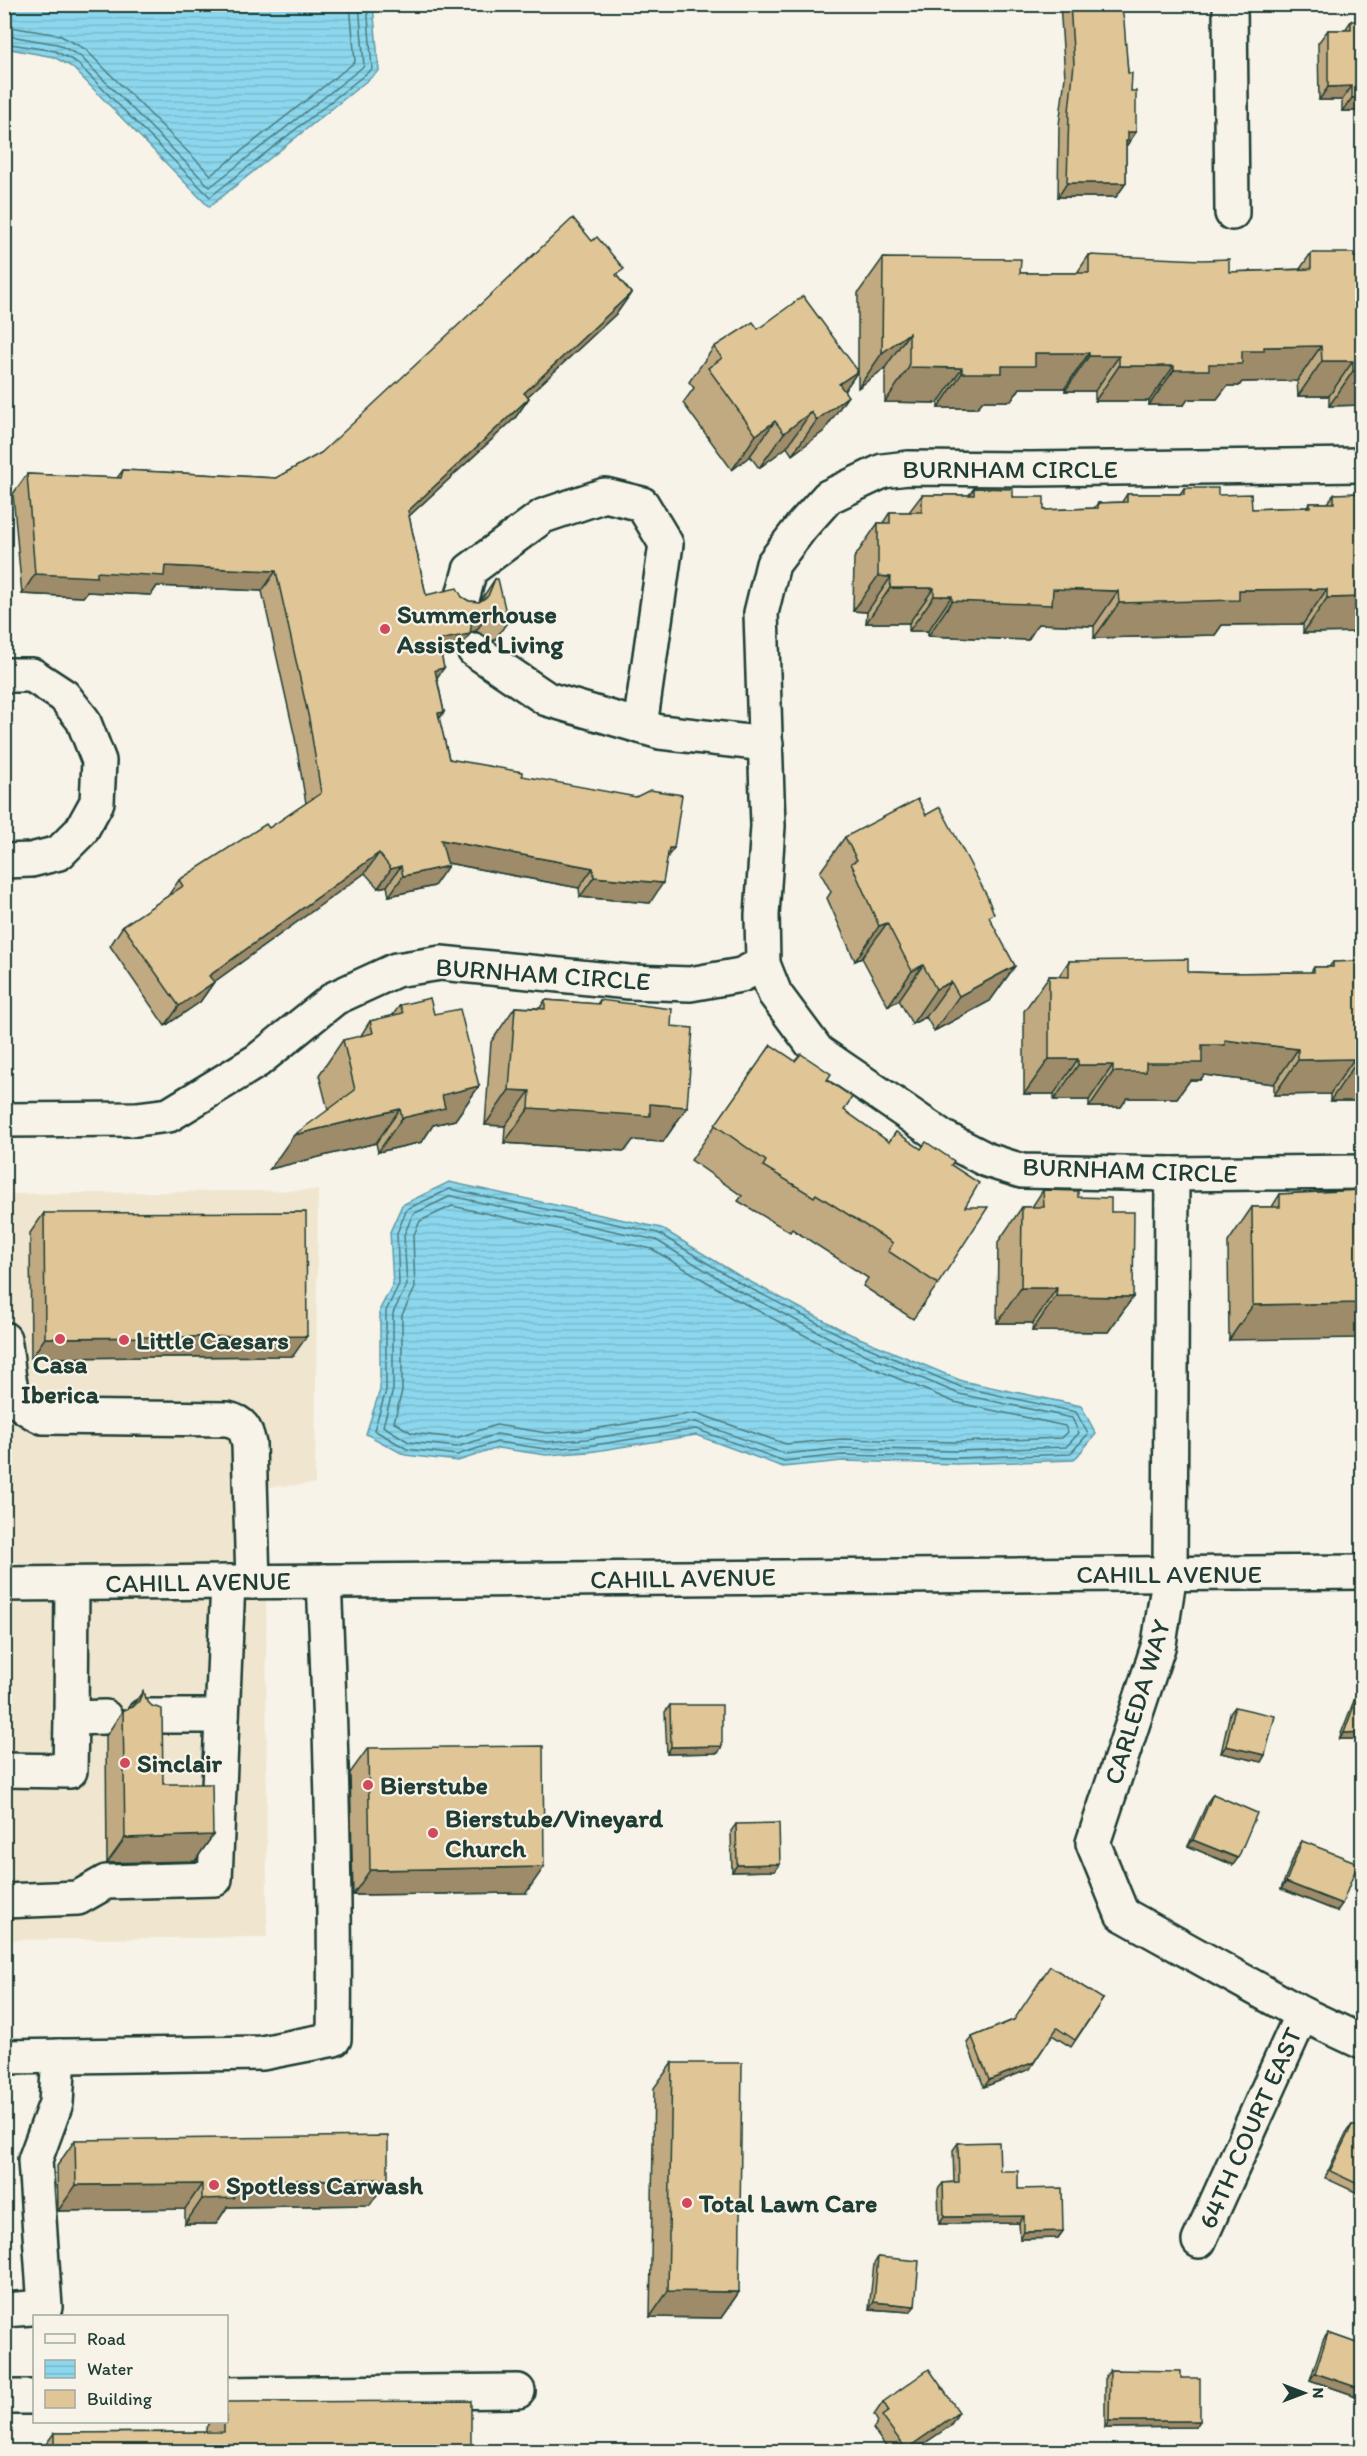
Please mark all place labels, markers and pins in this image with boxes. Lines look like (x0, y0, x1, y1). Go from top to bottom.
place label: Summerhouse Assisted Living (396, 598, 564, 660)
marker: Summerhouse Assisted Living (378, 622, 392, 636)
place label: Little Caesars (136, 1324, 289, 1356)
marker: Casa Iberica (53, 1332, 67, 1346)
marker: Little Caesars (117, 1333, 131, 1347)
place label: Casa Iberica (21, 1348, 99, 1410)
place label: Sinclair (137, 1747, 223, 1779)
marker: Sinclair (118, 1756, 132, 1770)
place label: Bierstube (380, 1769, 488, 1801)
marker: Bierstube (361, 1778, 375, 1792)
place label: Bierstube/Vineyard Church (445, 1802, 664, 1864)
marker: Bierstube/Vineyard Church (426, 1826, 440, 1840)
place label: Spotless Carwash (226, 2169, 423, 2201)
marker: Spotless Carwash (207, 2178, 221, 2192)
place label: Total Lawn Care (698, 2187, 877, 2219)
marker: Total Lawn Care (680, 2196, 694, 2210)

